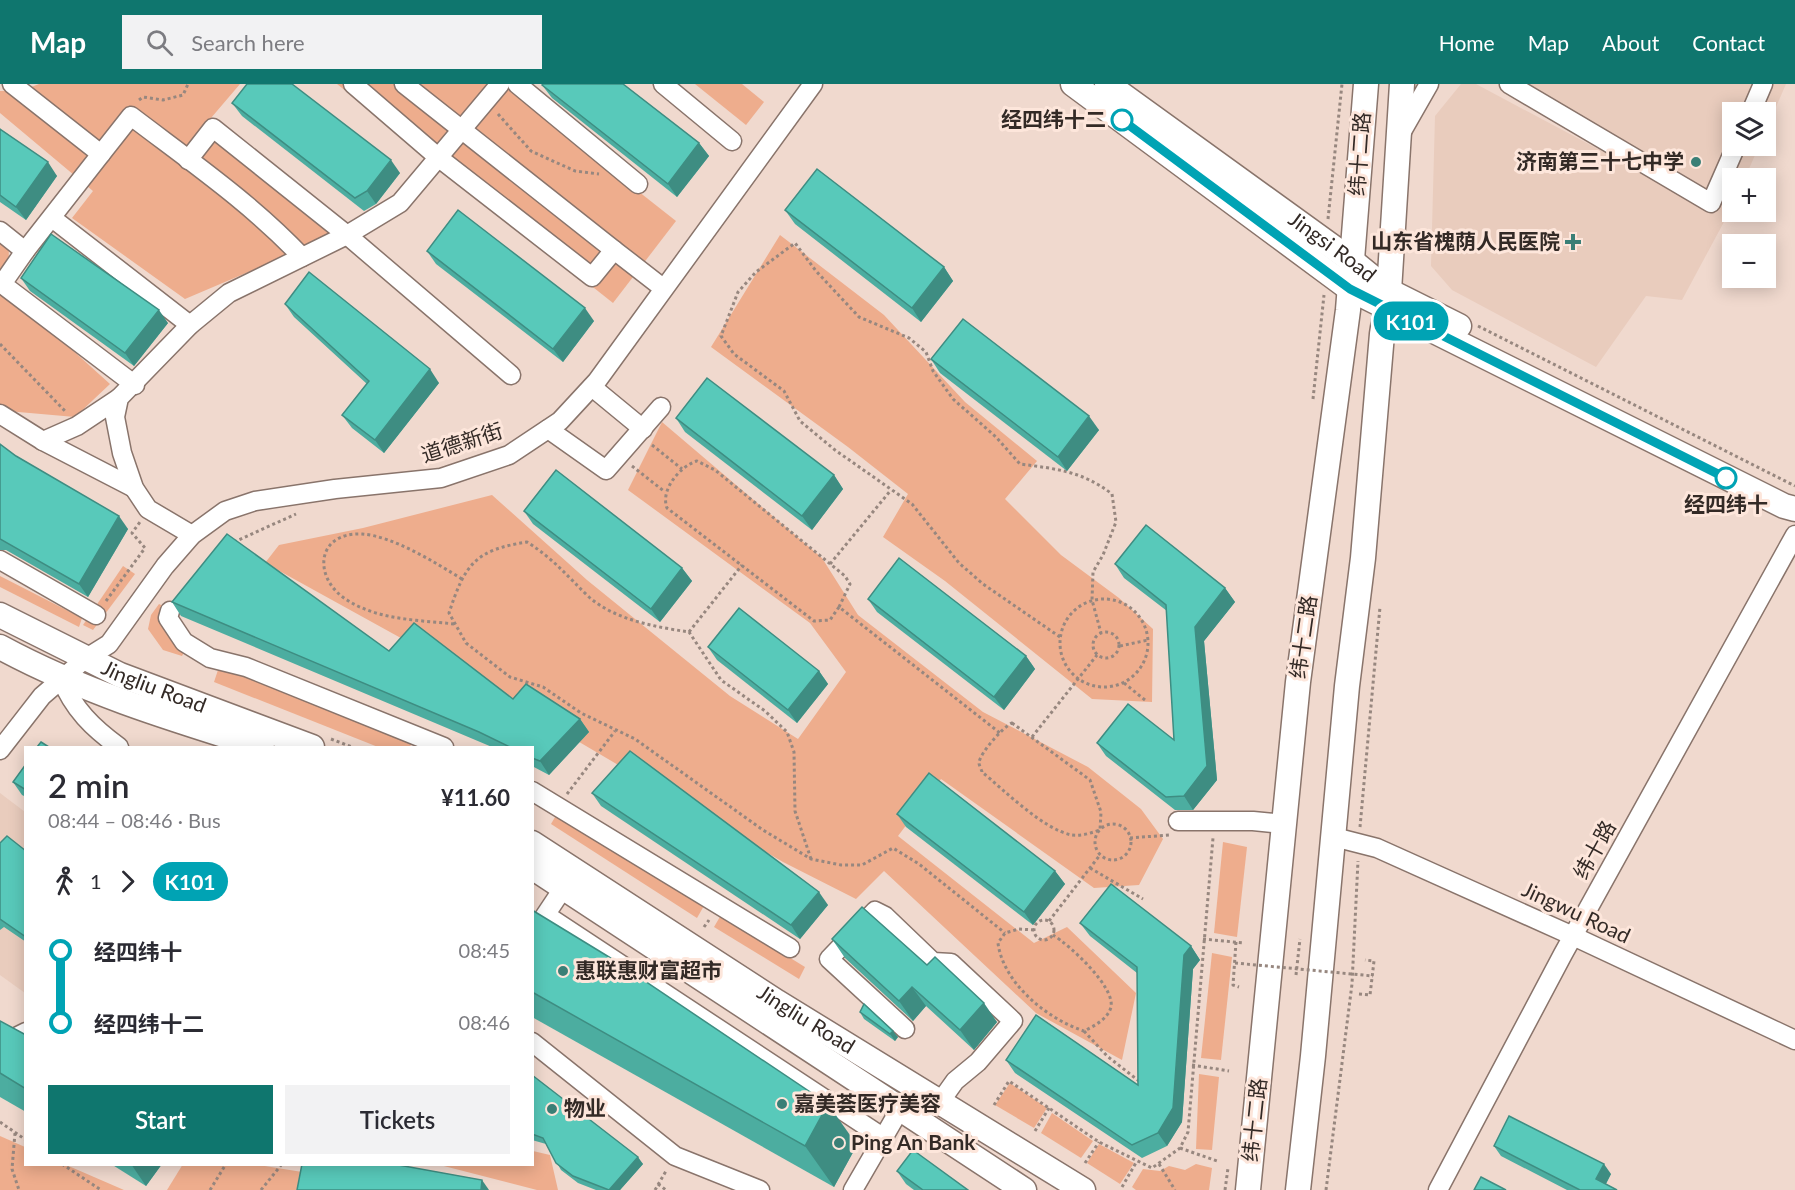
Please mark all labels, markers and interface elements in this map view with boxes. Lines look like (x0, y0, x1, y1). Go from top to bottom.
search box (122, 15, 542, 69)
text: Map (30, 25, 86, 59)
icon: search (143, 26, 176, 59)
text: Search here (191, 29, 305, 56)
text: Home (1439, 30, 1495, 55)
text: Map (1528, 30, 1569, 55)
text: About (1602, 30, 1659, 55)
text: Contact (1692, 30, 1765, 55)
map controls (1722, 102, 1776, 288)
button: layers (1722, 102, 1776, 156)
place label: 经四纬十二 (1001, 106, 1106, 131)
marker: 经四纬十二 (1111, 109, 1133, 131)
street label: 纬十二路 (1343, 111, 1374, 197)
place label: 济南第三十七中学 (1516, 148, 1684, 173)
marker: 济南第三十七中学 (1689, 155, 1703, 169)
button: + (1722, 168, 1776, 222)
street label: Jingsi Road (1284, 205, 1382, 287)
place label: 山东省槐荫人民医院 (1371, 228, 1560, 253)
marker: 山东省槐荫人民医院 (1564, 233, 1582, 251)
button: − (1722, 234, 1776, 288)
line badge: K101 (1369, 302, 1453, 340)
text: K101 (1386, 309, 1436, 334)
street label: 道德新街 (418, 417, 505, 466)
marker: 经四纬十 (1715, 467, 1737, 489)
place label: 经四纬十 (1684, 491, 1768, 516)
street label: 纬十二路 (1284, 593, 1321, 680)
street label: Jingliu Road (98, 654, 210, 717)
text: 2 min (48, 765, 129, 805)
text: ¥11.60 (441, 784, 510, 811)
text: 08:44 – 08:46 · Bus (48, 808, 221, 832)
street label: 纬十路 (1567, 816, 1620, 883)
icon: walk (48, 865, 81, 898)
icon: forward (111, 865, 144, 898)
text: 1 (90, 869, 102, 893)
text: K101 (165, 869, 216, 894)
street label: Jingwu Road (1519, 876, 1635, 948)
text: 经四纬十 (94, 938, 182, 965)
text: 08:45 (459, 938, 510, 962)
place label: 惠联惠财富超市 (575, 957, 722, 982)
marker: 惠联惠财富超市 (556, 964, 570, 978)
street label: Jingliu Road (753, 979, 860, 1058)
text: 经四纬十二 (94, 1010, 204, 1037)
text: 08:46 (459, 1010, 510, 1034)
street label: 纬十二路 (1237, 1077, 1270, 1163)
button: Start (48, 1085, 273, 1154)
button: Tickets (285, 1085, 510, 1154)
place label: 嘉美荟医疗美容 (794, 1090, 941, 1115)
place label: 物业 (564, 1095, 606, 1120)
marker: 嘉美荟医疗美容 (775, 1097, 789, 1111)
marker: 物业 (545, 1102, 559, 1116)
place label: Ping An Bank (851, 1129, 976, 1154)
marker: Ping An Bank (832, 1136, 846, 1150)

